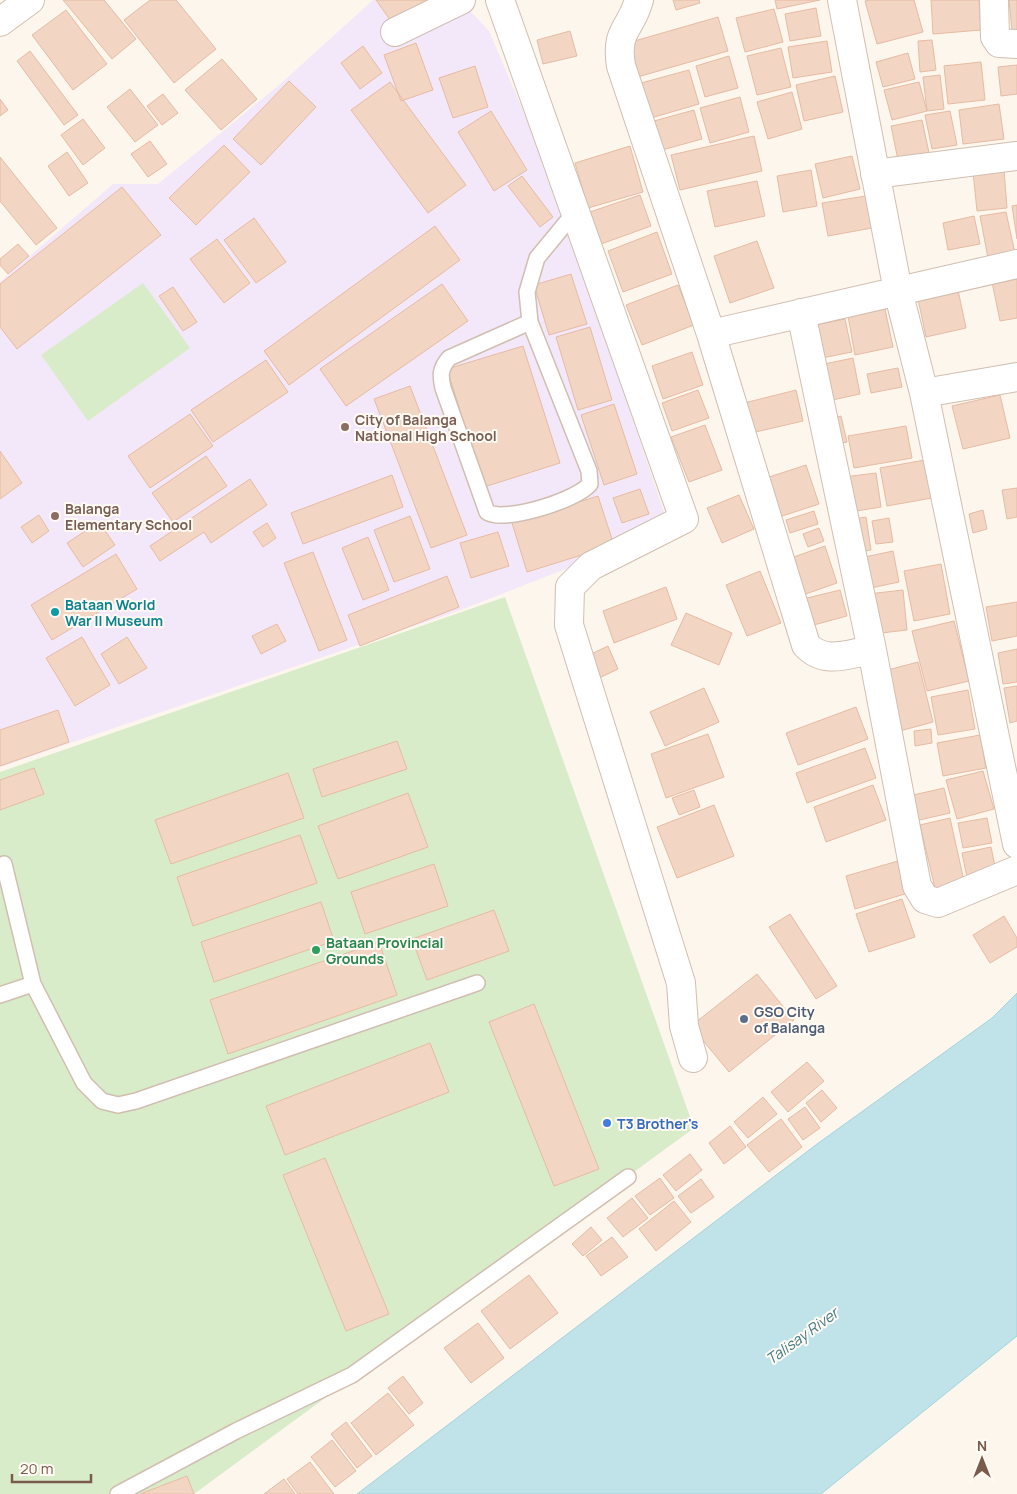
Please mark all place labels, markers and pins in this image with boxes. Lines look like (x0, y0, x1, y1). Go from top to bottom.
place label: City of Balanga National High School (355, 410, 497, 445)
marker: City of Balanga National High School (339, 421, 351, 433)
place label: Balanga Elementary School (65, 499, 192, 534)
marker: Balanga Elementary School (49, 510, 61, 522)
place label: Bataan World War II Museum (65, 595, 163, 630)
marker: Bataan World War II Museum (49, 606, 61, 618)
place label: Bataan Provincial Grounds (326, 933, 443, 968)
marker: Bataan Provincial Grounds (310, 944, 322, 956)
place label: GSO City of Balanga (754, 1002, 825, 1037)
marker: GSO City of Balanga (738, 1013, 750, 1025)
place label: T3 Brother's (617, 1114, 699, 1133)
marker: T3 Brother's (601, 1117, 613, 1129)

